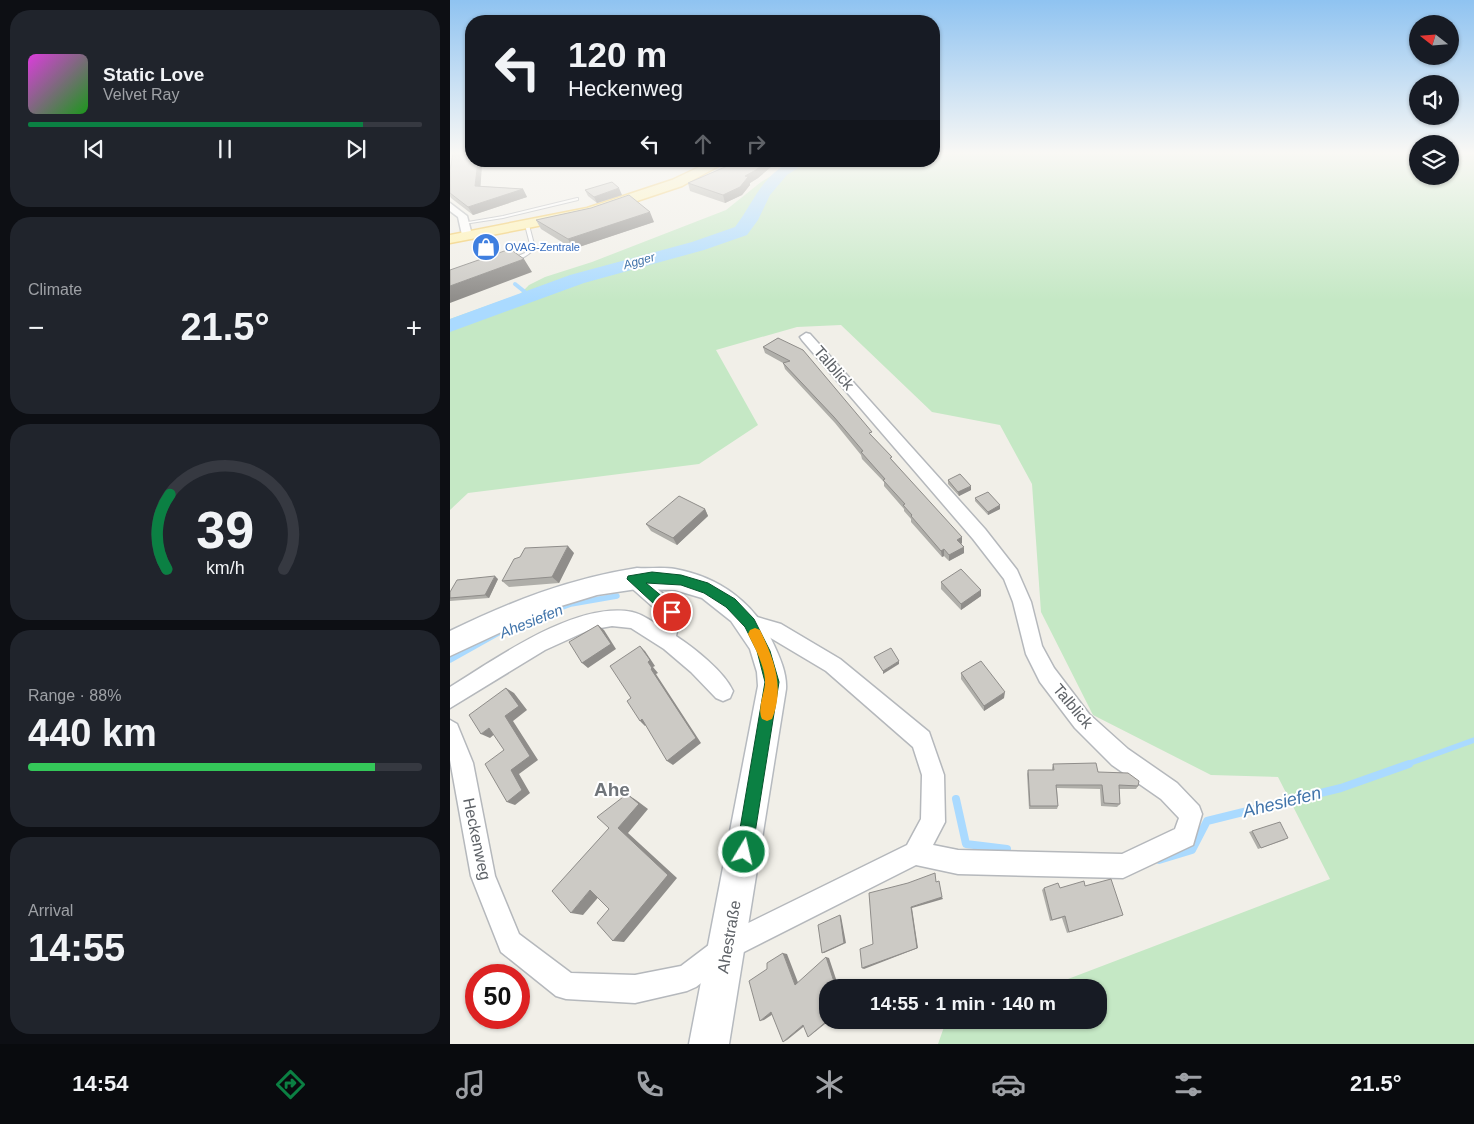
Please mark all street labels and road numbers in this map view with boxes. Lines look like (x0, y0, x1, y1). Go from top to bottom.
street label: Talblick (810, 343, 858, 394)
street label: Talblick (1050, 680, 1097, 732)
street label: Heckenweg (460, 796, 494, 882)
street label: Ahestraße (714, 899, 744, 975)

